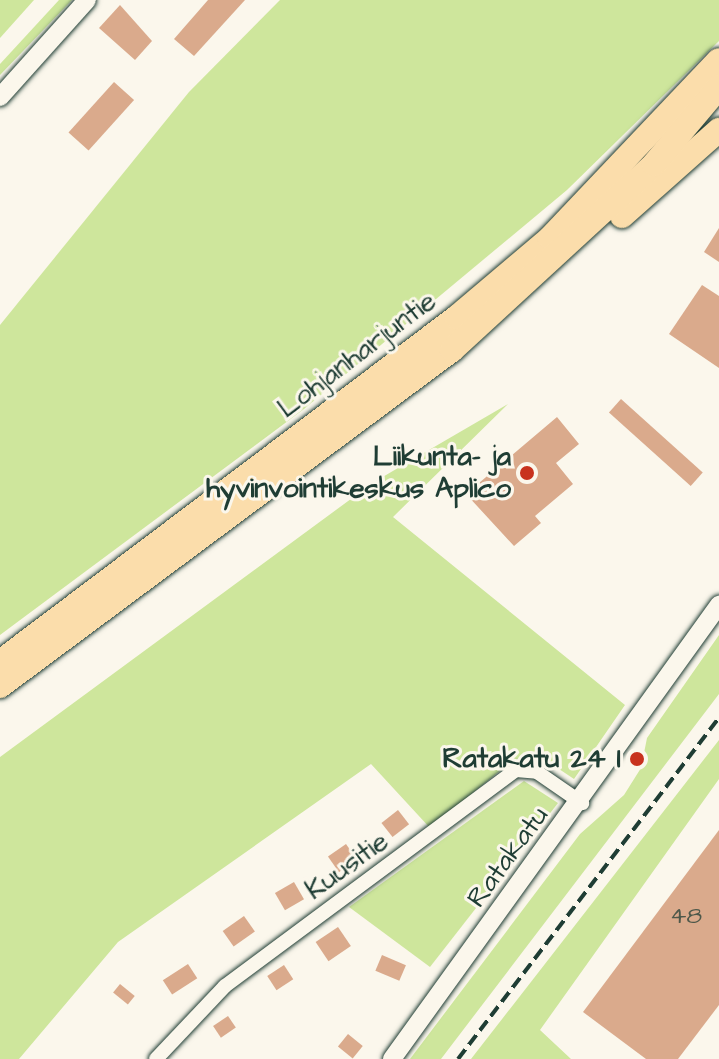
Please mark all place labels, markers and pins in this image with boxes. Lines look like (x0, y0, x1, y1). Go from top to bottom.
place label: Liikunta- ja hyvinvointikeskus Aplico (206, 440, 511, 506)
marker: Liikunta- ja hyvinvointikeskus Aplico (518, 464, 536, 482)
place label: Ratakatu 24 I (442, 742, 621, 776)
marker: Ratakatu 24 I (628, 750, 646, 768)

